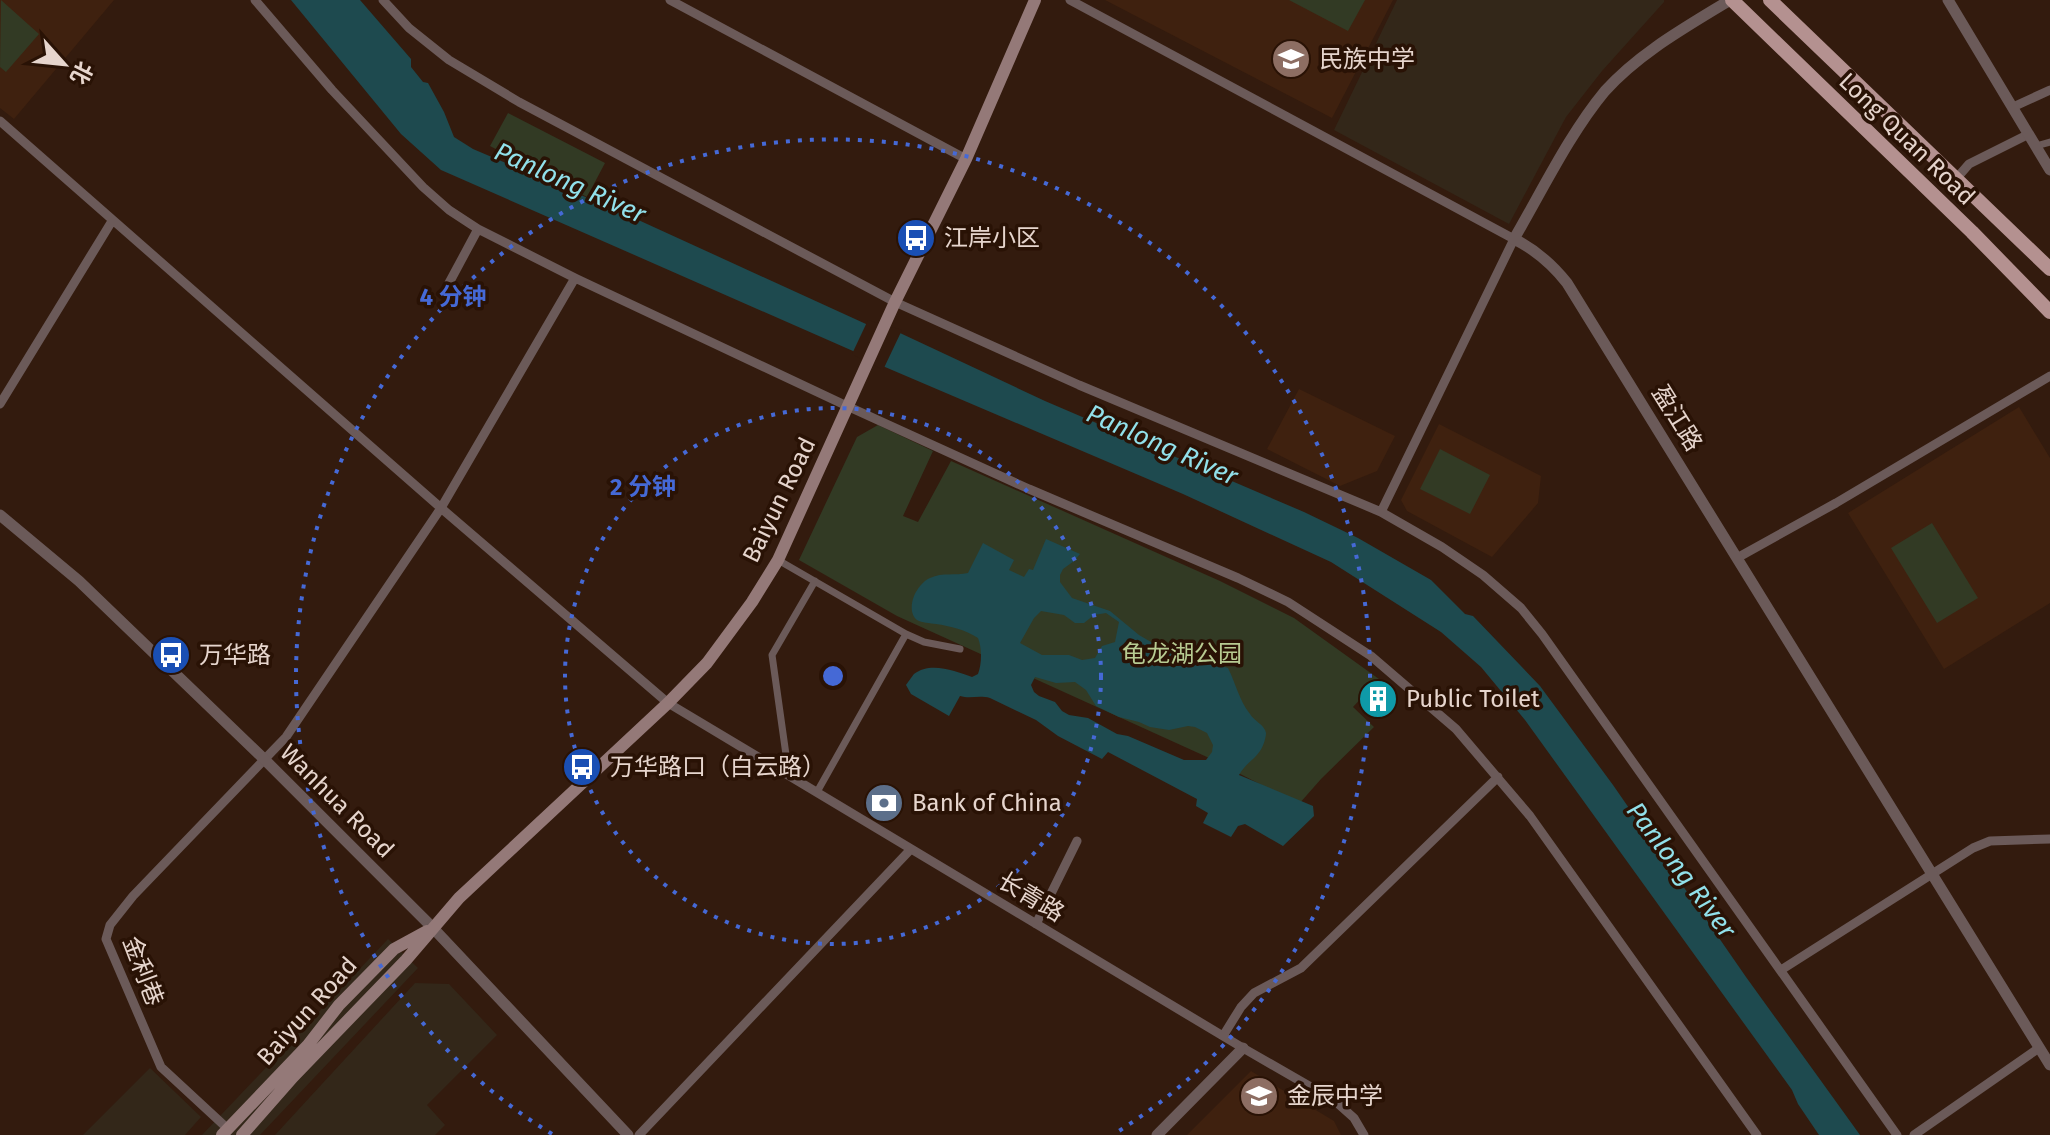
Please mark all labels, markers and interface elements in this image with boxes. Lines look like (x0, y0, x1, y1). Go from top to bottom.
north arrow (24, 24, 104, 104)
school or university icon: 民族中学 (1270, 38, 1312, 80)
place label: 民族中学 (1319, 45, 1415, 73)
text: 北 (64, 57, 98, 89)
street label: Long Quan Road (1833, 67, 1981, 211)
water label: Panlong River (490, 136, 651, 231)
bus stop icon: 江岸小区 (895, 217, 937, 259)
place label: 江岸小区 (944, 224, 1040, 252)
text: 4 分钟 (419, 283, 487, 311)
street label: 盈江路 (1646, 380, 1708, 456)
water label: Panlong River (1082, 398, 1243, 493)
street label: Baiyun Road (737, 433, 821, 567)
text: 2 分钟 (610, 473, 676, 501)
bus stop icon: 万华路 (150, 634, 192, 676)
park label: 龟龙湖公园 (1122, 640, 1242, 668)
place label: 万华路 (199, 641, 271, 669)
centre of rings (819, 662, 847, 690)
building icon: Public Toilet (1357, 678, 1399, 720)
place label: Public Toilet (1406, 685, 1540, 713)
street label: Wanhua Road (274, 738, 400, 864)
bus stop icon: 万华路口（白云路） (561, 746, 603, 788)
place label: 万华路口（白云路） (610, 753, 826, 781)
bank icon: Bank of China (863, 782, 905, 824)
place label: Bank of China (912, 789, 1062, 817)
water label: Panlong River (1620, 796, 1743, 945)
street label: 长青路 (993, 866, 1069, 928)
street label: 金利巷 (117, 932, 169, 1010)
street label: Baiyun Road (251, 951, 363, 1071)
school or university icon: 金辰中学 (1238, 1075, 1280, 1117)
place label: 金辰中学 (1287, 1082, 1383, 1110)

